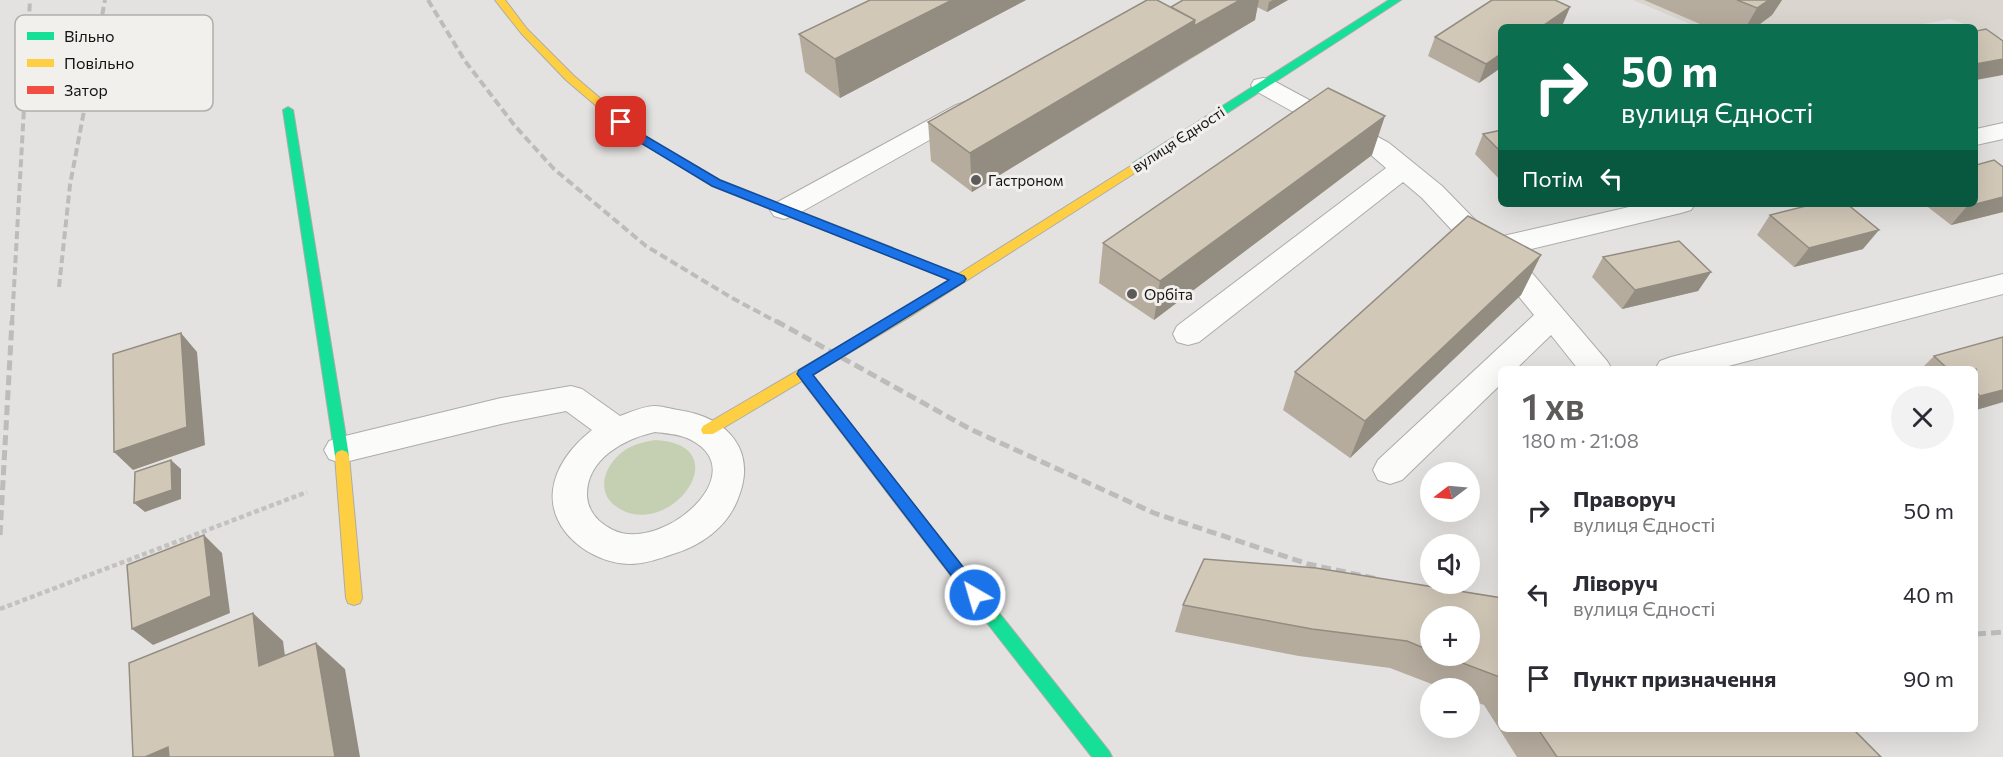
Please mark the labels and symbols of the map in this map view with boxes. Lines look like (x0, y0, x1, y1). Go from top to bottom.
legend (15, 15, 213, 111)
text: Вільно (64, 26, 115, 45)
text: Повільно (64, 53, 134, 72)
text: Затор (64, 80, 108, 99)
pin (595, 96, 646, 147)
street label: вулиця Єдності (1128, 102, 1228, 176)
place label: Гастроном (988, 171, 1063, 189)
marker: Гастроном (969, 173, 983, 187)
place label: Орбіта (1144, 285, 1193, 303)
marker: Орбіта (1125, 287, 1139, 301)
north arrow (1420, 462, 1480, 522)
position arrow (943, 563, 1007, 627)

